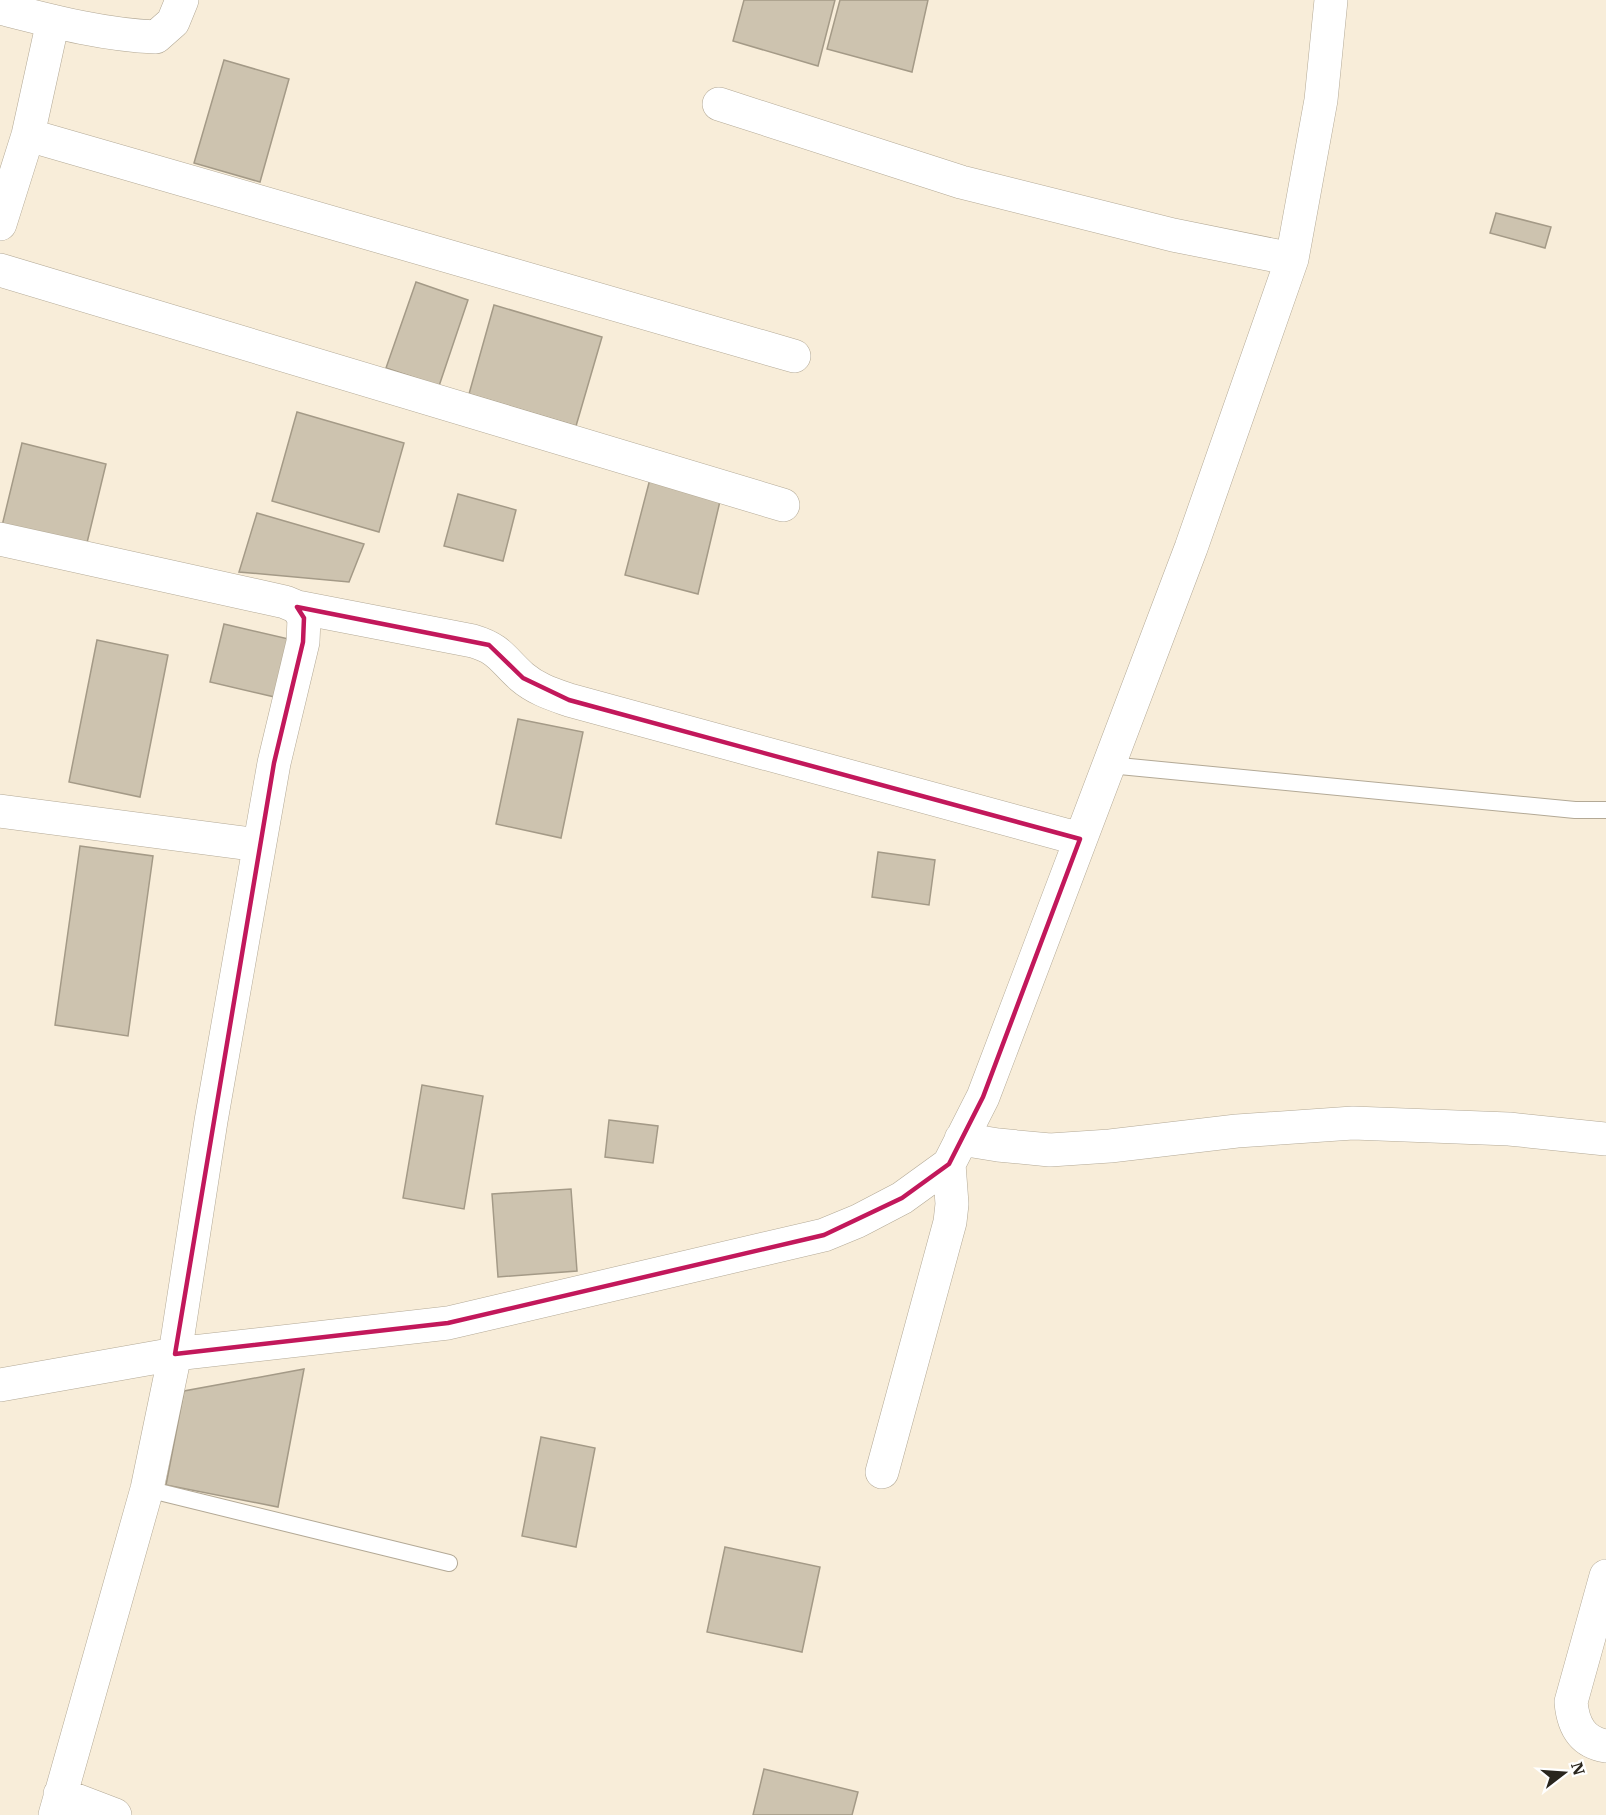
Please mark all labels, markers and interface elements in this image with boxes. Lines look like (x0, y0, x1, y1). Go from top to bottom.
north arrow (1534, 1743, 1594, 1803)
text: N (1567, 1760, 1590, 1778)

